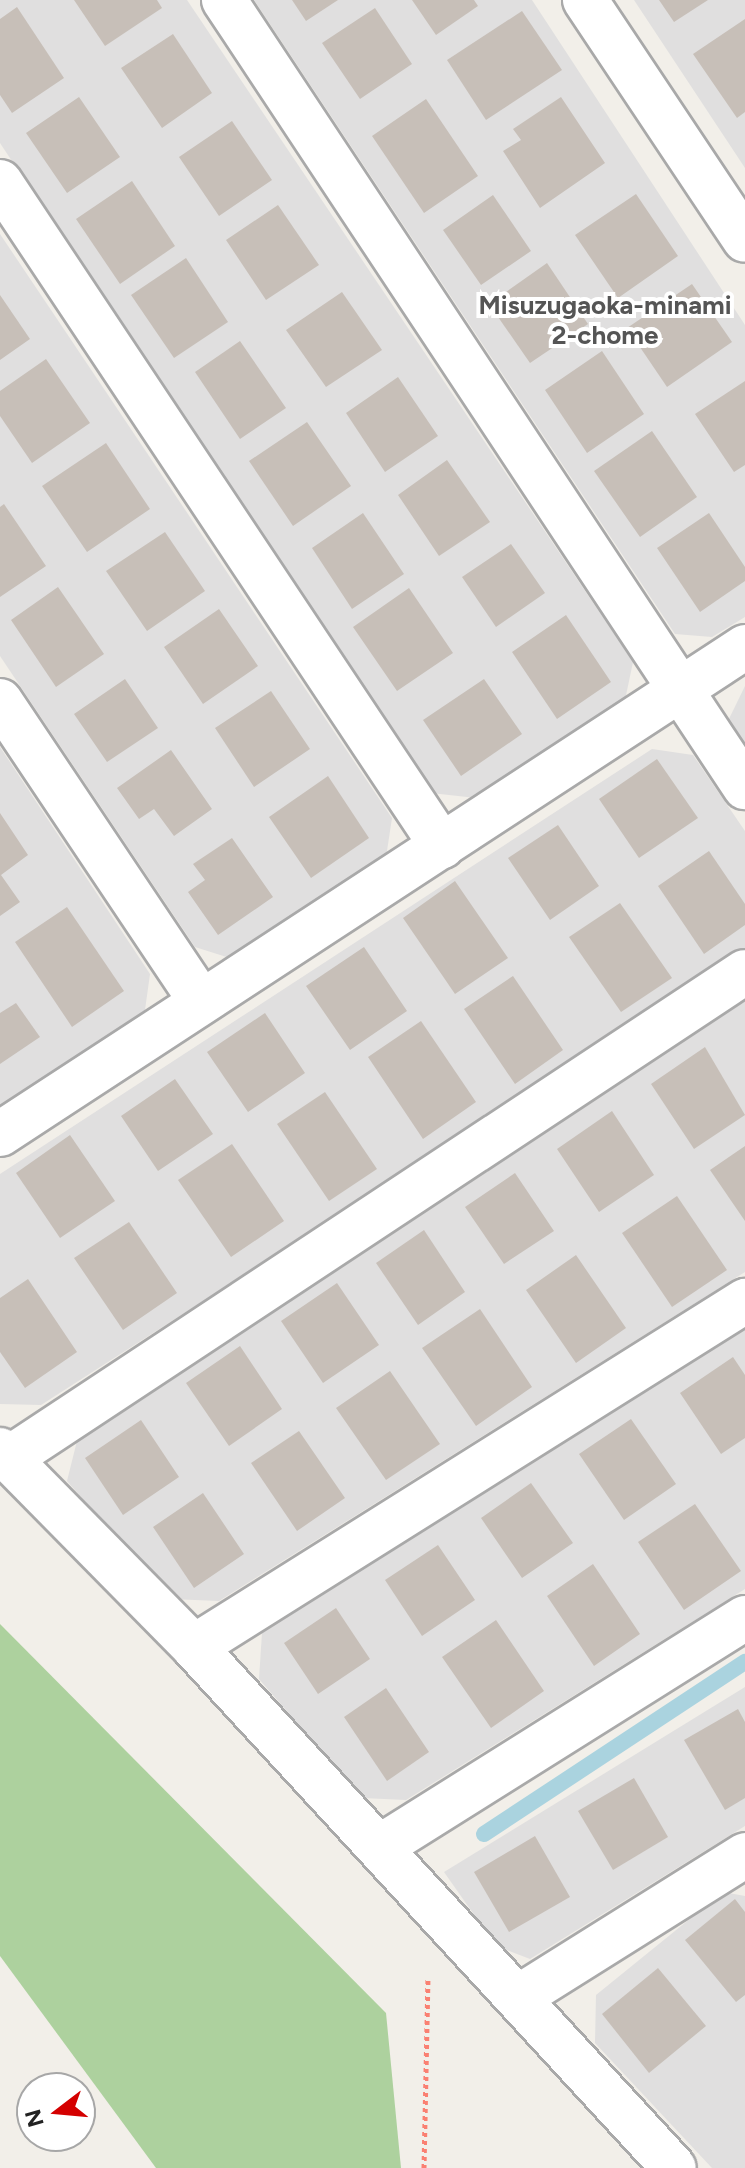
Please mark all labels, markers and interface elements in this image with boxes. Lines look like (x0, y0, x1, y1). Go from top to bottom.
district label: Misuzugaoka-minami 2-chome (478, 290, 732, 352)
north arrow (16, 2072, 96, 2152)
text: N (19, 2106, 50, 2130)

